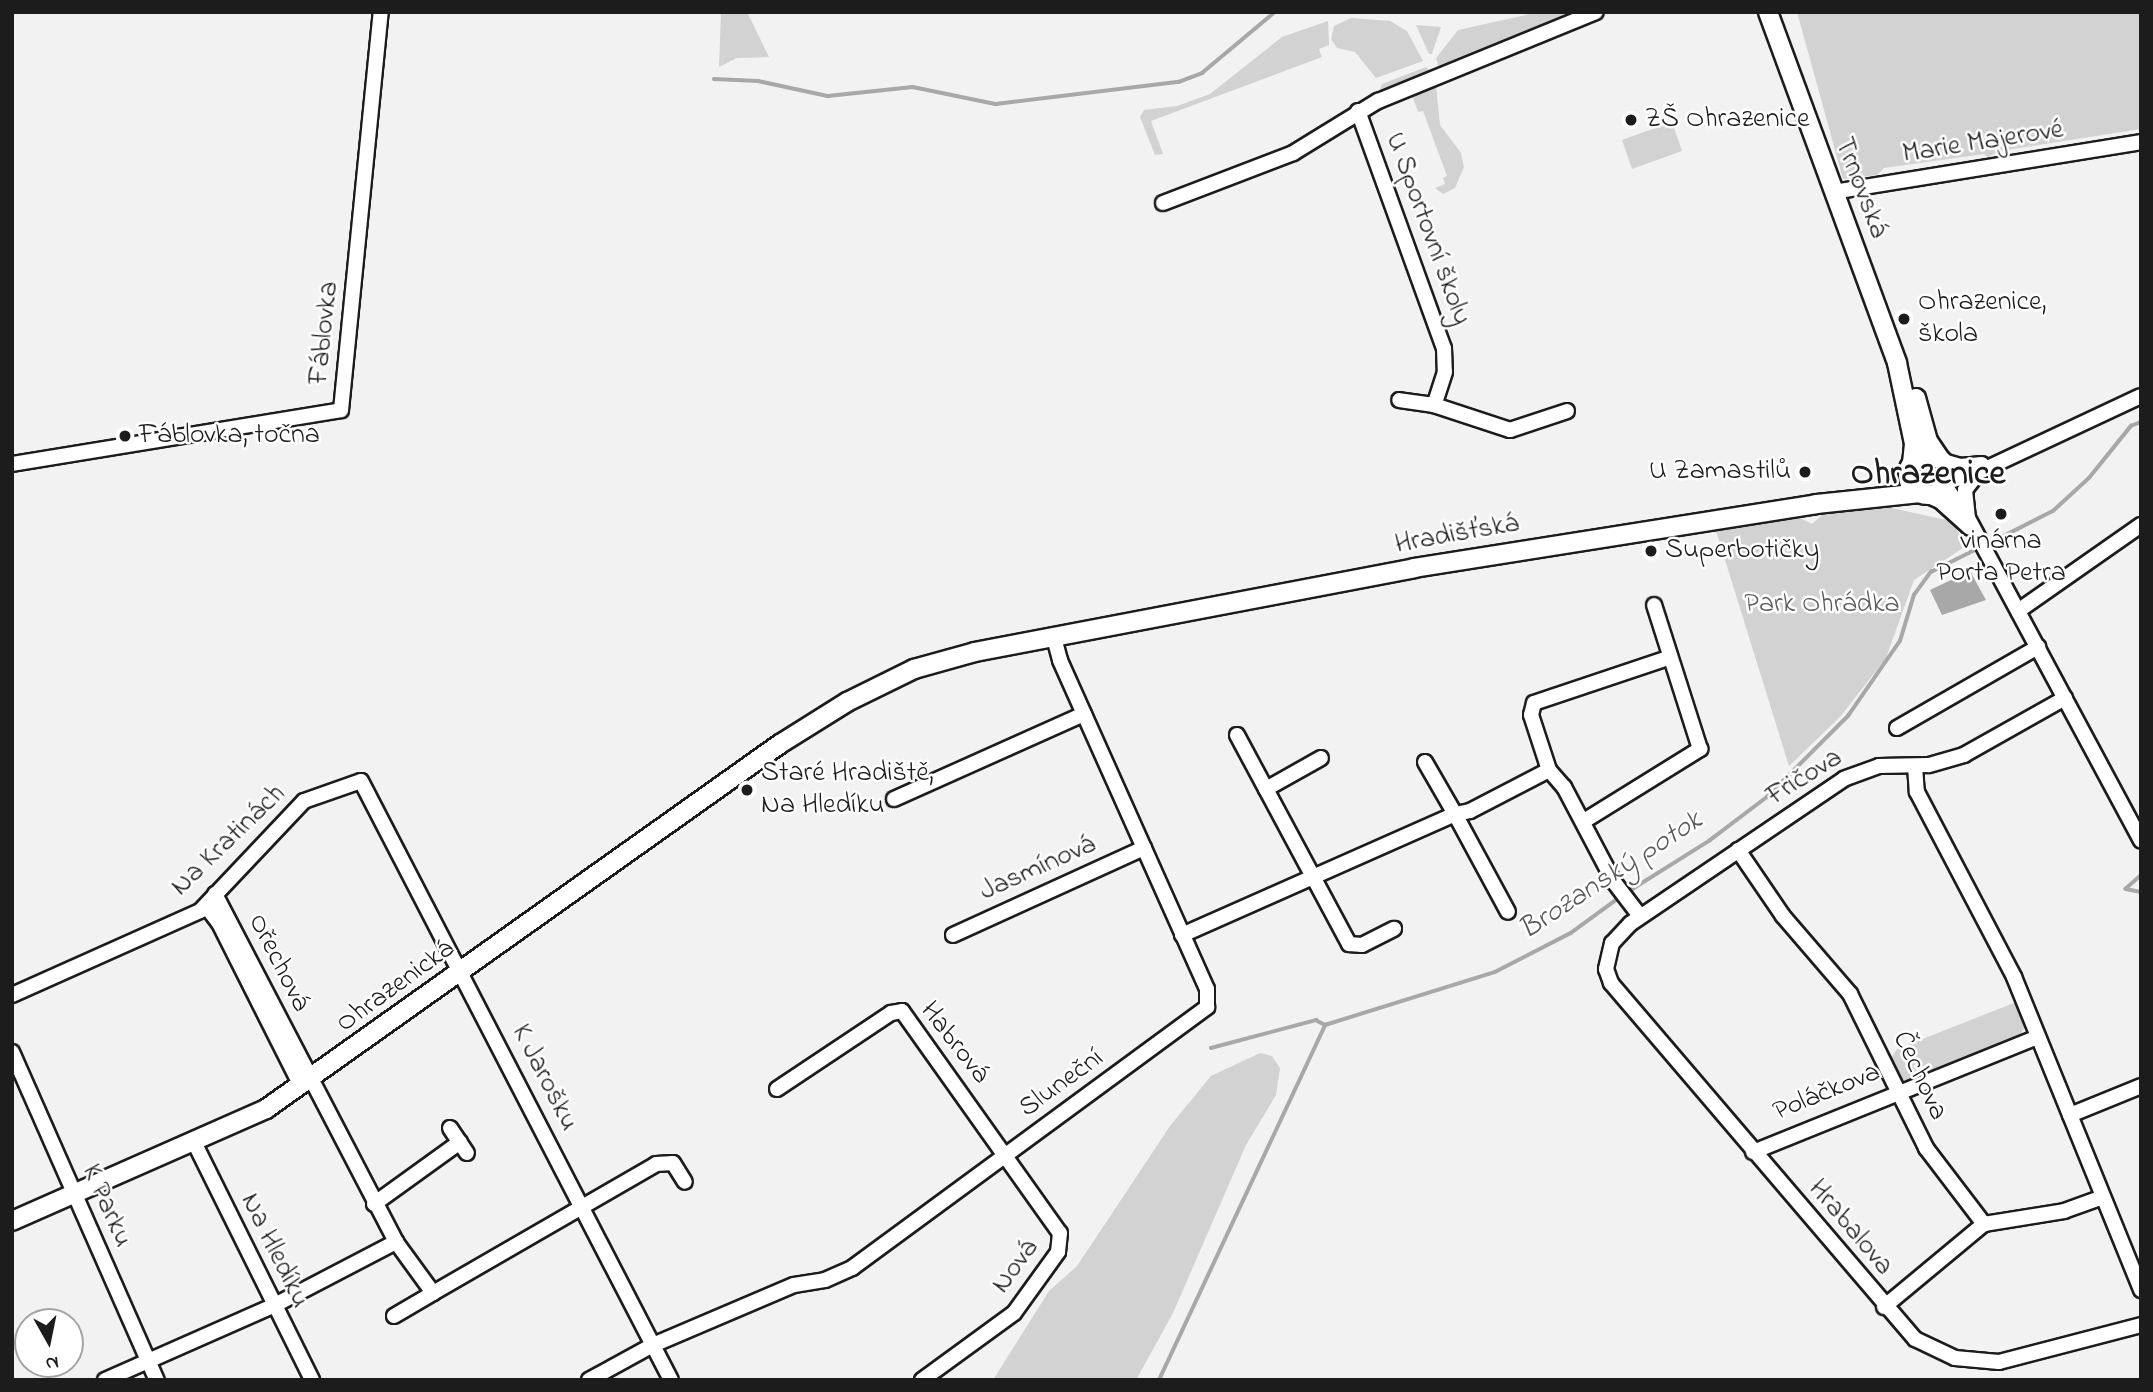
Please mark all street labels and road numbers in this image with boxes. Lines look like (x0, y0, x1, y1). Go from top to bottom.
street label: Marie Majerové (1900, 114, 2066, 172)
street label: U Sportovní školy (1377, 128, 1477, 330)
street label: Trnovská (1826, 133, 1894, 243)
street label: Fáblovka (303, 280, 347, 386)
street label: Hradišťská (1392, 508, 1522, 562)
street label: Fričova (1761, 742, 1849, 814)
street label: Na Kratinách (165, 778, 293, 904)
street label: Jasmínová (975, 829, 1101, 909)
street label: Ořechová (239, 909, 317, 1017)
street label: Ohrazenická (331, 933, 461, 1041)
street label: Habrová (912, 995, 996, 1091)
street label: K Jarošku (503, 1019, 585, 1137)
street label: Čechova (1884, 1026, 1954, 1126)
street label: Sluneční (1013, 1042, 1111, 1126)
street label: Poláčkova (1769, 1056, 1885, 1130)
street label: K Parku (73, 1159, 139, 1253)
street label: Hrabalova (1800, 1173, 1900, 1283)
street label: Na Hledíku (232, 1188, 316, 1314)
street label: Nová (985, 1233, 1047, 1301)

